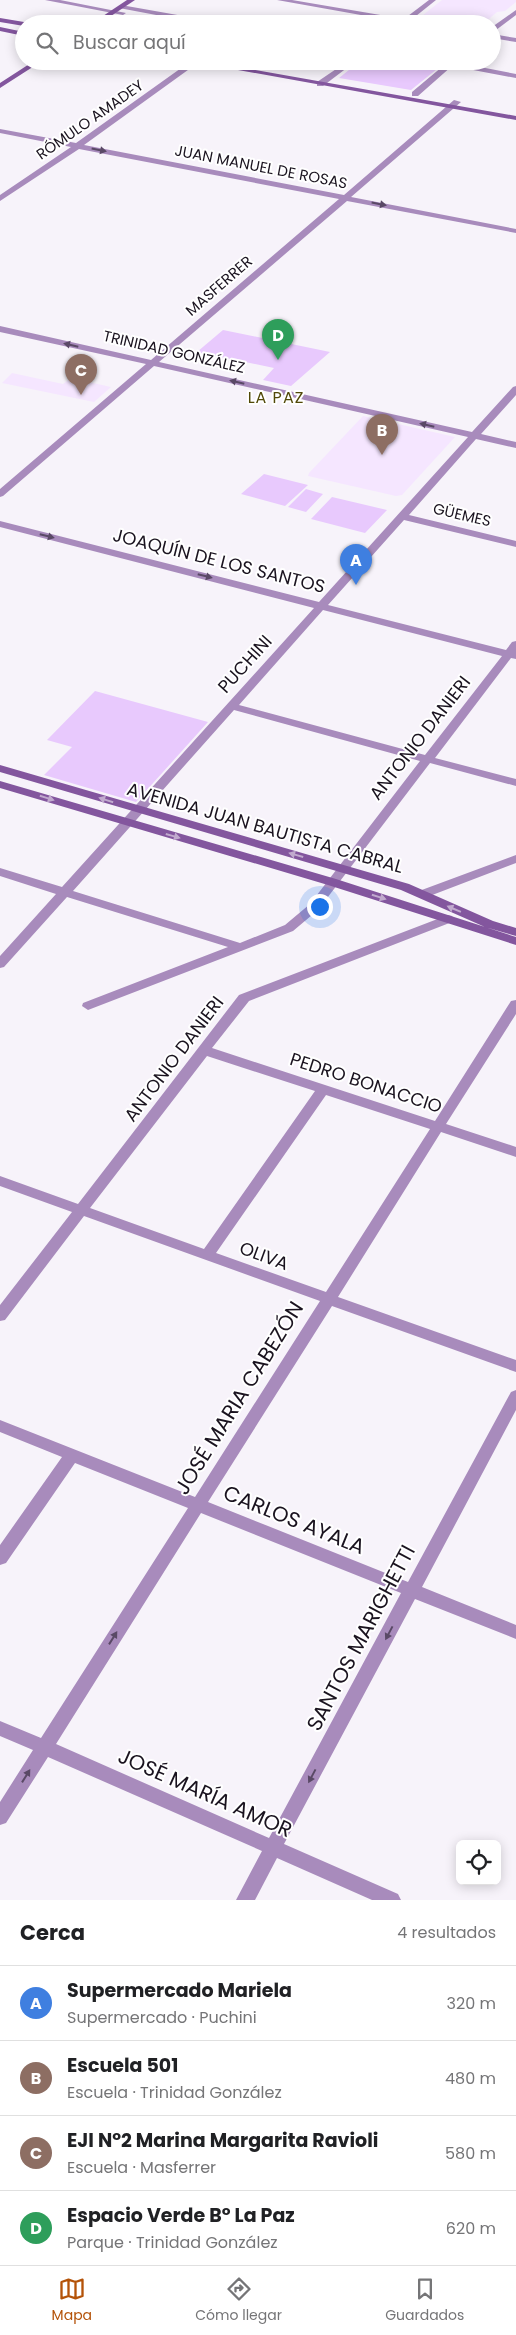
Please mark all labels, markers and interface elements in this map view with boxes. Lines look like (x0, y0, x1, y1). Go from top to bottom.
search box (15, 15, 501, 70)
icon: search (33, 29, 61, 57)
text: Buscar aquí (73, 29, 186, 56)
street label: RÓMULO AMADEY (32, 75, 148, 164)
street label: JUAN MANUEL DE ROSAS (173, 139, 349, 194)
one-way arrow (92, 146, 107, 154)
one-way arrow (372, 200, 387, 208)
street label: MASFERRER (181, 251, 257, 320)
pin: D (262, 319, 294, 360)
street label: TRINIDAD GONZÁLEZ (101, 325, 247, 378)
one-way arrow (64, 341, 79, 349)
pin: C (65, 354, 97, 395)
one-way arrow (229, 378, 244, 386)
district label: LA PAZ (248, 386, 304, 409)
pin: B (366, 414, 398, 455)
one-way arrow (420, 421, 435, 429)
street label: GÜEMES (431, 498, 493, 531)
street label: JOAQUÍN DE LOS SANTOS (110, 522, 328, 599)
one-way arrow (40, 532, 55, 540)
pin: A (340, 544, 372, 585)
one-way arrow (197, 572, 212, 580)
street label: PUCHINI (212, 629, 277, 698)
street label: ANTONIO DANIERI (363, 670, 476, 805)
street label: AVENIDA JUAN BAUTISTA CABRAL (124, 776, 406, 879)
one-way arrow (39, 795, 54, 803)
one-way arrow (99, 795, 114, 803)
one-way arrow (166, 832, 181, 840)
one-way arrow (288, 851, 303, 859)
your location (307, 894, 333, 920)
one-way arrow (371, 894, 386, 902)
one-way arrow (446, 905, 461, 913)
street label: ANTONIO DANIERI (118, 991, 229, 1127)
street label: PEDRO BONACCIO (287, 1046, 445, 1119)
street label: OLIVA (236, 1235, 292, 1276)
street label: JOSÉ MARIA CABEZÓN (167, 1296, 310, 1500)
street label: CARLOS AYALA (219, 1478, 369, 1561)
street label: SANTOS MARIGHETTI (299, 1540, 422, 1736)
one-way arrow (385, 1626, 393, 1640)
one-way arrow (109, 1632, 118, 1645)
street label: JOSÉ MARÍA AMOR (114, 1741, 297, 1844)
one-way arrow (21, 1769, 31, 1782)
one-way arrow (308, 1769, 316, 1784)
map controls (456, 1840, 501, 1885)
button: locate (456, 1840, 501, 1885)
text: Cerca (20, 1918, 85, 1947)
text: 4 resultados (397, 1921, 496, 1944)
text: Supermercado Mariela (67, 1977, 292, 2004)
text: A (30, 1992, 42, 2015)
text: 320 m (447, 1992, 496, 2015)
text: Supermercado · Puchini (67, 2006, 257, 2029)
text: Escuela 501 (67, 2052, 178, 2079)
text: B (31, 2067, 41, 2090)
text: 480 m (445, 2067, 496, 2090)
text: Escuela · Trinidad González (67, 2081, 282, 2104)
text: EJI N°2 Marina Margarita Ravioli (67, 2127, 378, 2154)
text: C (30, 2142, 42, 2165)
text: 580 m (445, 2142, 496, 2165)
text: Escuela · Masferrer (67, 2156, 216, 2179)
text: Espacio Verde B° La Paz (67, 2202, 295, 2229)
text: D (30, 2217, 42, 2240)
text: 620 m (446, 2217, 496, 2240)
text: Parque · Trinidad González (67, 2231, 278, 2254)
tab: Mapa (52, 2275, 92, 2326)
tab: Cómo llegar (195, 2275, 282, 2326)
tab: Guardados (385, 2275, 464, 2326)

